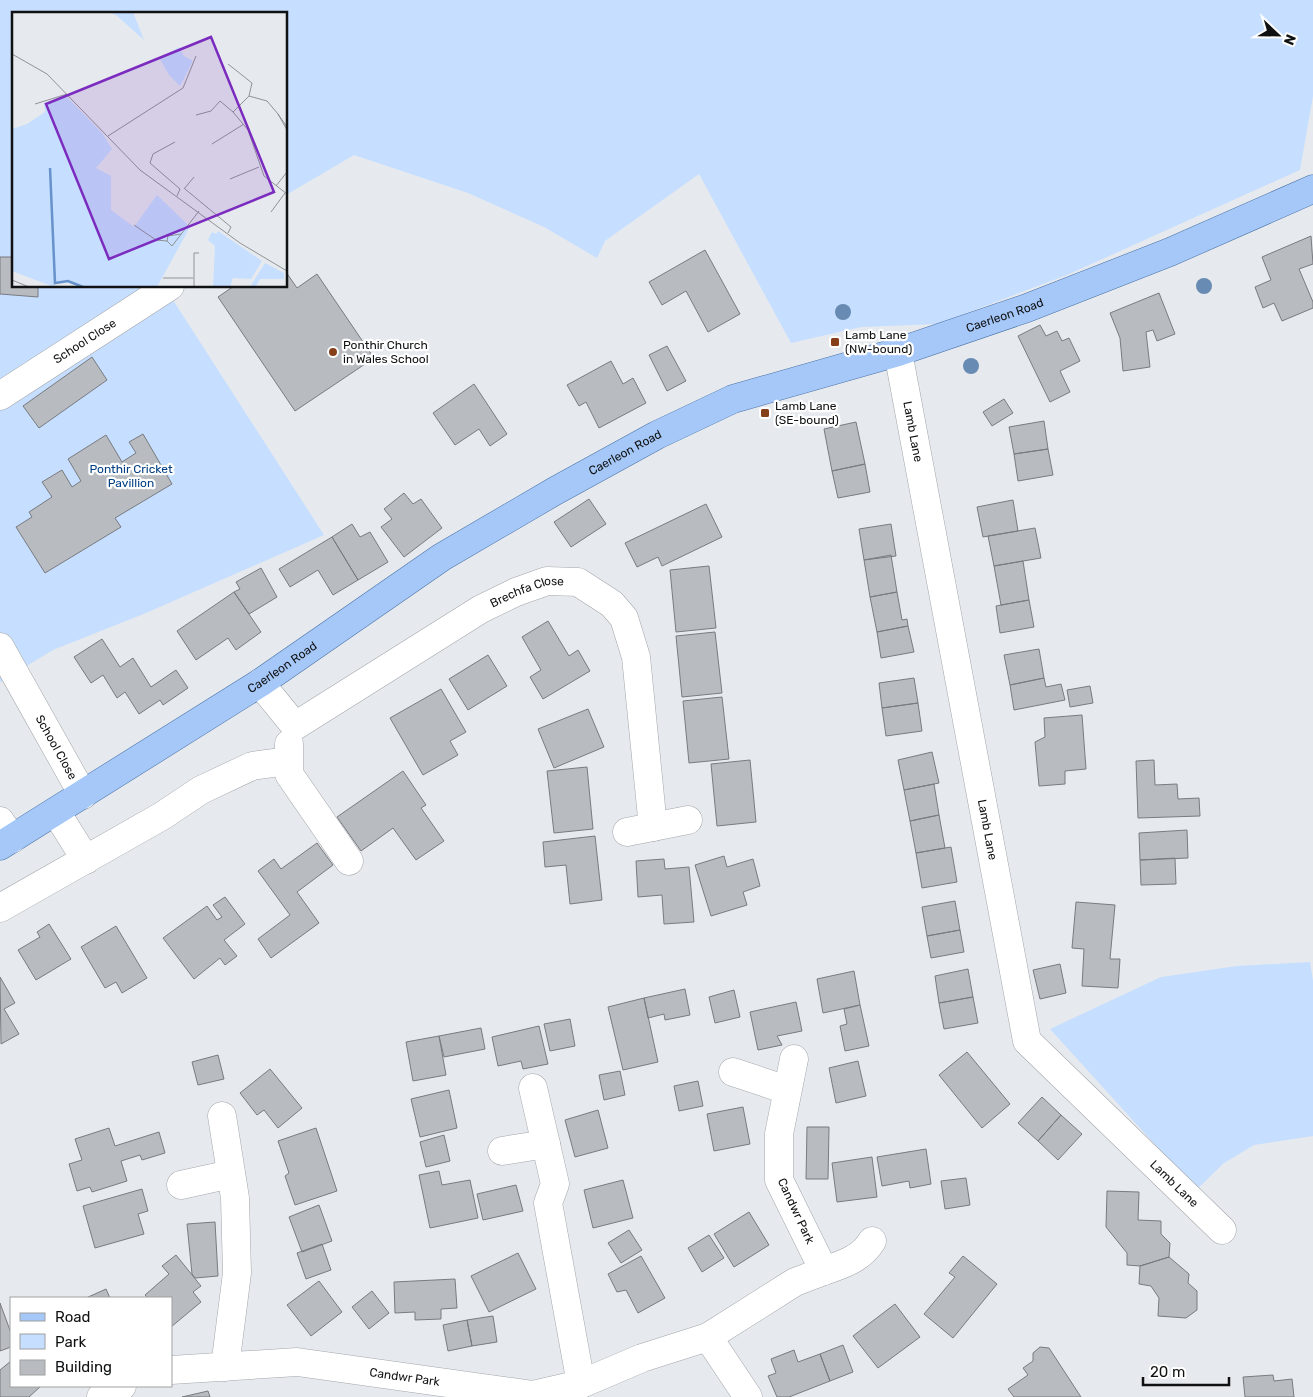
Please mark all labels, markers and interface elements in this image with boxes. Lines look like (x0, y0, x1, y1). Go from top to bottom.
north arrow (1253, 10, 1303, 60)
inset map (12, 12, 288, 288)
text: N (1280, 32, 1299, 48)
street label: Caerleon Road (964, 295, 1046, 335)
street label: School Close (51, 316, 119, 366)
place label: Lamb Lane (NW-bound) (845, 328, 912, 356)
marker: Lamb Lane (NW-bound) (829, 336, 841, 348)
place label: Ponthir Church in Wales School (343, 338, 429, 366)
marker: Ponthir Church in Wales School (327, 346, 339, 358)
place label: Lamb Lane (SE-bound) (775, 399, 839, 427)
street label: Lamb Lane (900, 400, 926, 463)
marker: Lamb Lane (SE-bound) (759, 407, 771, 419)
street label: Caerleon Road (586, 427, 664, 478)
park label: Ponthir Cricket Pavillion (89, 462, 173, 490)
street label: Brechfa Close (488, 574, 564, 611)
street label: Caerleon Road (245, 639, 320, 696)
street label: School Close (33, 713, 80, 782)
street label: Lamb Lane (975, 798, 1000, 862)
street label: Lamb Lane (1147, 1157, 1201, 1210)
street label: Candwr Park (775, 1176, 818, 1247)
legend (10, 1297, 172, 1387)
text: Road (55, 1308, 91, 1326)
text: Park (55, 1333, 86, 1351)
scale bar (1143, 1354, 1229, 1386)
text: Building (55, 1358, 112, 1376)
text: 20 m (1150, 1363, 1185, 1381)
street label: Candwr Park (369, 1365, 442, 1389)

